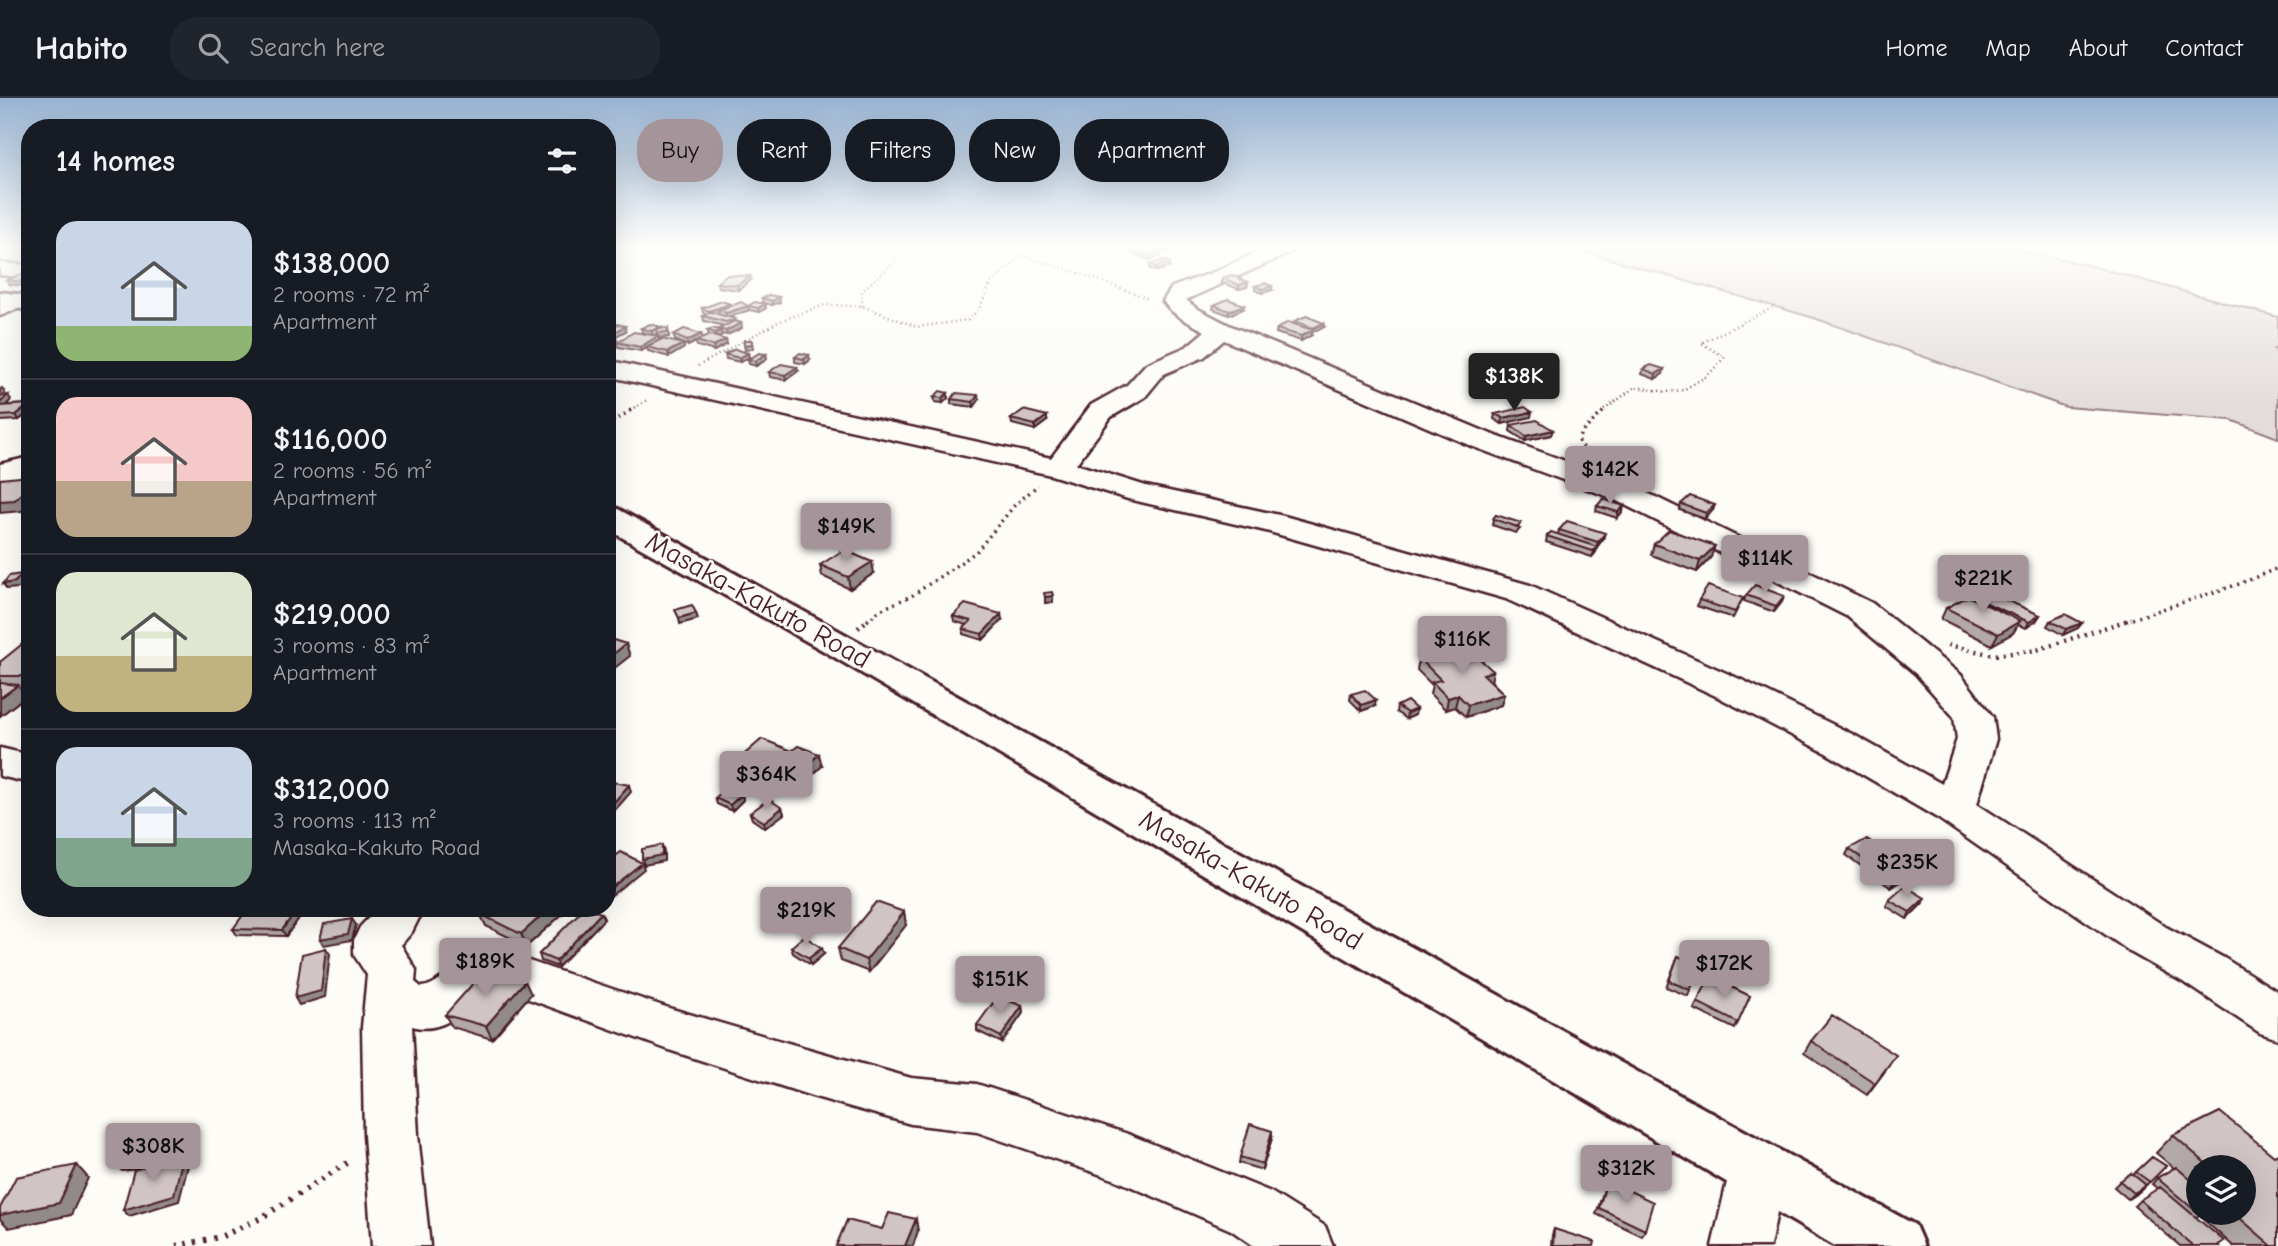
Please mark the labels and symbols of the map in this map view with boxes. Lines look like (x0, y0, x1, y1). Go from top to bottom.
pin: $138K (1465, 354, 1563, 413)
pin: $142K (1561, 446, 1659, 506)
pin: $149K (797, 504, 895, 563)
street label: Masaka-Kakuto Road (640, 525, 876, 675)
pin: $114K (1716, 536, 1814, 595)
pin: $221K (1934, 556, 2032, 615)
pin: $116K (1413, 616, 1511, 676)
pin: $364K (717, 752, 815, 811)
street label: Masaka-Kakuto Road (1134, 803, 1368, 957)
pin: $235K (1858, 840, 1956, 899)
pin: $219K (757, 888, 855, 947)
pin: $189K (436, 939, 534, 998)
pin: $172K (1675, 940, 1773, 1000)
pin: $151K (951, 956, 1049, 1016)
pin: $308K (104, 1124, 202, 1183)
pin: $312K (1577, 1146, 1675, 1205)

